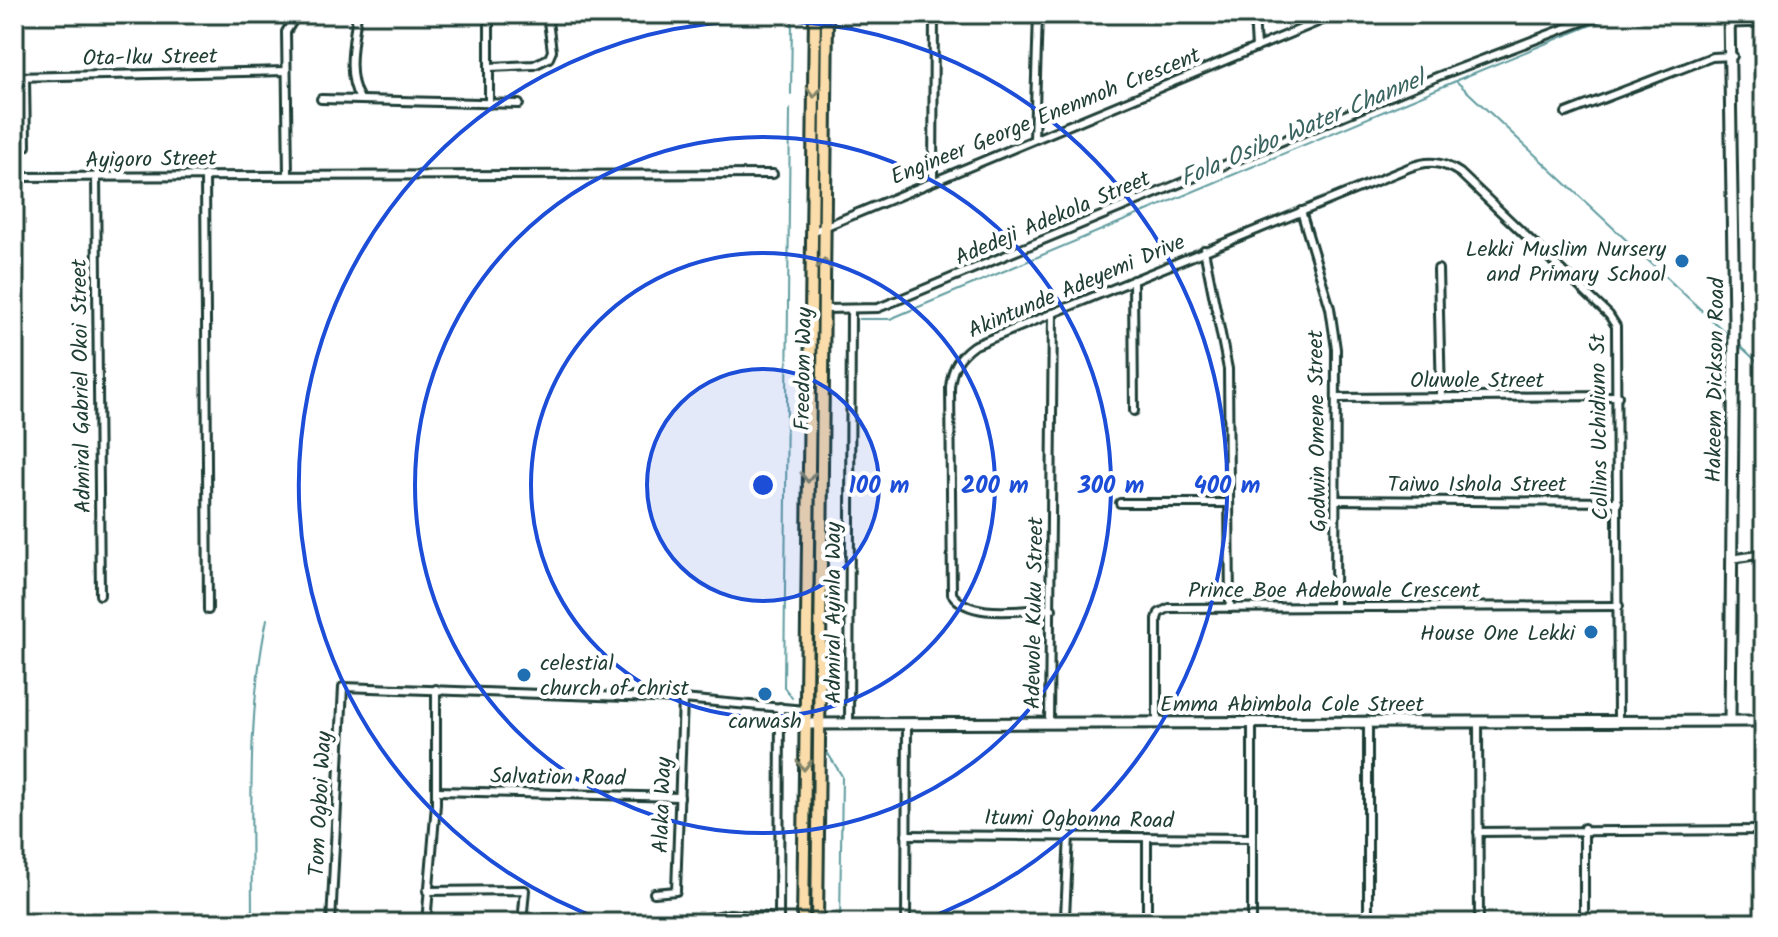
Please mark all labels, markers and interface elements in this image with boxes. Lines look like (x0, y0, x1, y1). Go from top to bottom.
street label: Engineer George Enenmoh Crescent (886, 39, 1207, 196)
street label: Ota-Iku Street (82, 40, 218, 77)
water label: Fola Osibo Water Channel (1174, 59, 1435, 199)
one-way arrow (805, 86, 823, 99)
street label: Ayigoro Street (85, 142, 217, 179)
street label: Adedeji Adekola Street (950, 162, 1157, 276)
street label: Akintunde Adeyemi Drive (963, 226, 1191, 349)
place label: Lekki Muslim Nursery and Primary School (1465, 233, 1667, 293)
marker: Lekki Muslim Nursery and Primary School (1673, 252, 1691, 270)
one-way arrow (815, 257, 833, 270)
street label: Admiral Gabriel Okoi Street (63, 258, 102, 513)
street label: Hakeem Dickson Road (1697, 276, 1736, 483)
street label: Freedom Way (786, 306, 823, 431)
street label: Godwin Omene Street (1299, 329, 1338, 532)
street label: Collins Uchidiuno St (1581, 333, 1620, 521)
street label: Oluwole Street (1410, 364, 1545, 399)
text: 100 m (849, 467, 909, 506)
text: 200 m (961, 467, 1029, 506)
text: 300 m (1077, 467, 1144, 506)
text: 400 m (1194, 467, 1260, 506)
street label: Taiwo Ishola Street (1387, 468, 1567, 503)
centre of rings (749, 471, 777, 499)
one-way arrow (800, 471, 817, 484)
street label: Adewole Kuku Street (1016, 516, 1055, 709)
street label: Admiral Ayinla Way (817, 521, 852, 704)
street label: Prince Boe Adebowale Crescent (1188, 574, 1481, 609)
place label: House One Lekki (1420, 617, 1576, 652)
marker: House One Lekki (1582, 623, 1600, 641)
place label: celestial church of christ (540, 647, 689, 707)
marker: celestial church of christ (515, 666, 533, 684)
marker: carwash (756, 685, 774, 703)
street label: Emma Abimbola Cole Street (1160, 688, 1424, 723)
place label: carwash (728, 705, 802, 740)
street label: Tom Ogboi Way (300, 730, 343, 878)
street label: Alaka Way (644, 756, 683, 854)
one-way arrow (796, 759, 813, 772)
street label: Salvation Road (490, 760, 627, 797)
street label: Itumi Ogbonna Road (984, 801, 1175, 840)

